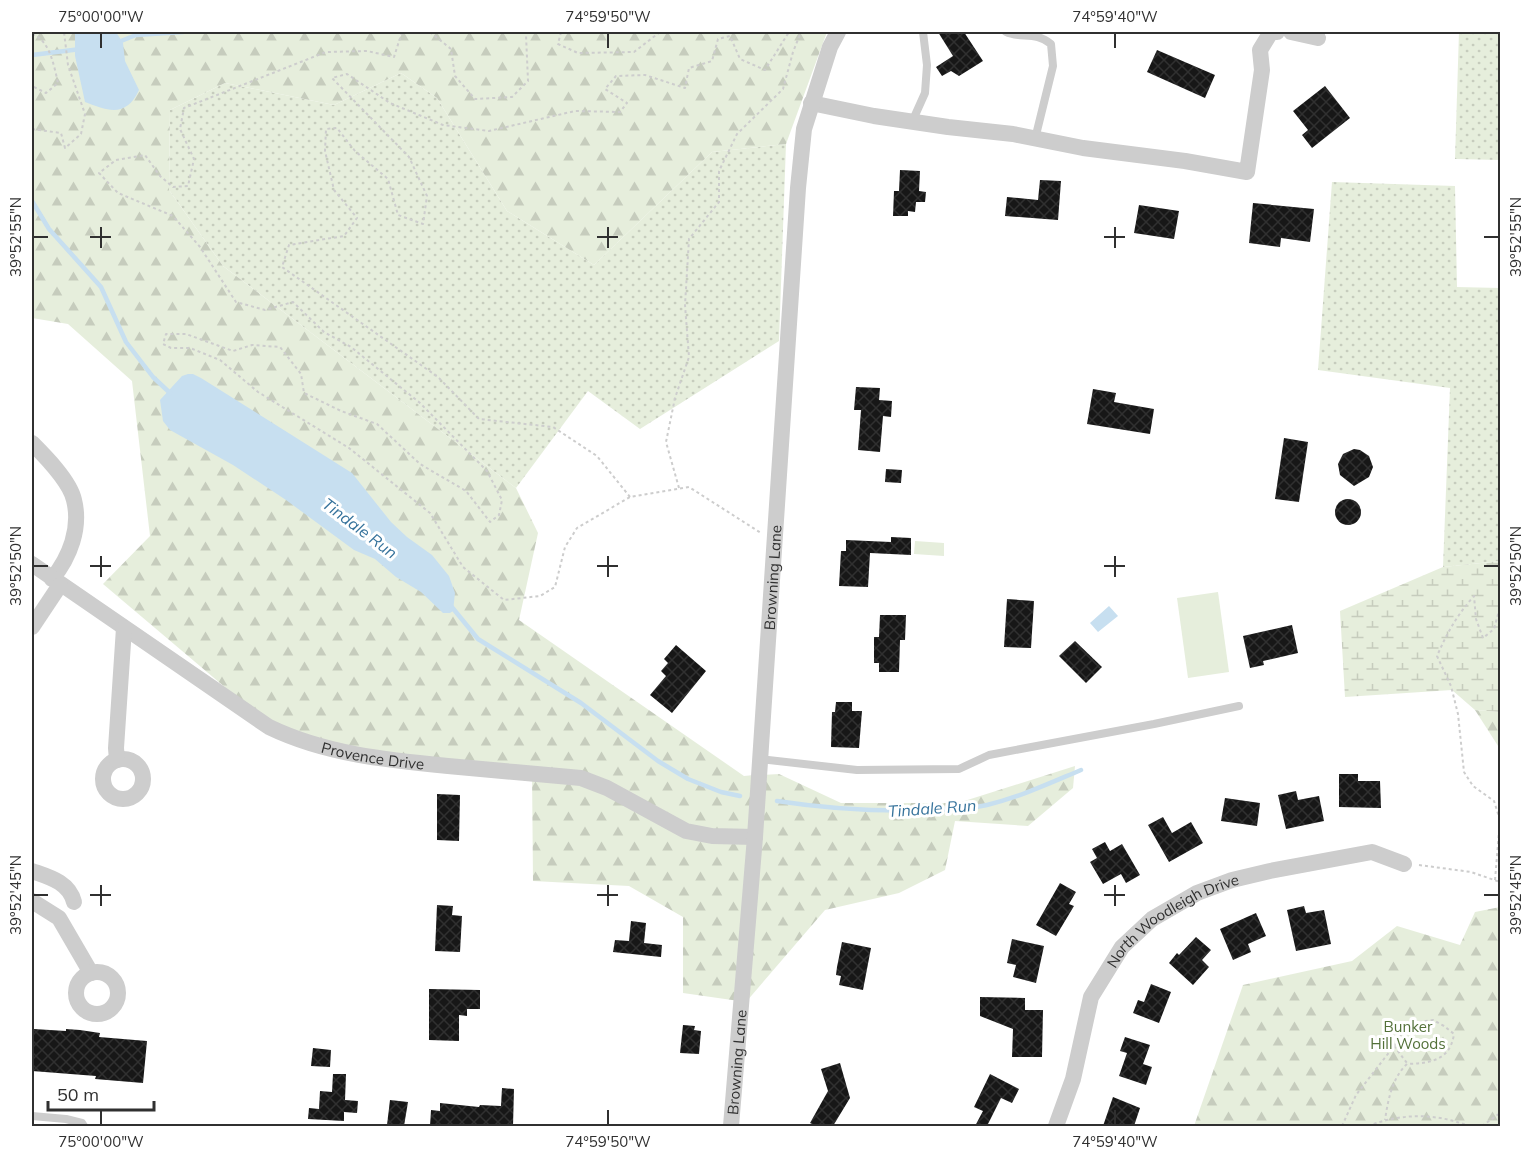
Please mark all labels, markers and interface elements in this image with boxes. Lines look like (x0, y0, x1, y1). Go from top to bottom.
text: 75°00'00"W (58, 7, 144, 26)
text: 74°59'50"W (565, 7, 651, 26)
text: 74°59'40"W (1072, 7, 1158, 26)
text: 39°52'55"N (6, 197, 25, 277)
text: 39°52'55"N (1506, 197, 1525, 277)
water label: Tindale Run (319, 493, 401, 563)
street label: Browning Lane (759, 524, 785, 631)
text: 39°52'50"N (6, 526, 25, 606)
text: 39°52'50"N (1506, 526, 1525, 606)
street label: Provence Drive (319, 737, 425, 773)
water label: Tindale Run (887, 795, 977, 821)
text: 39°52'45"N (6, 855, 25, 935)
text: 39°52'45"N (1506, 855, 1525, 935)
street label: North Woodleigh Drive (1102, 869, 1240, 971)
street label: Browning Lane (722, 1009, 750, 1116)
park label: Bunker Hill Woods (1370, 1017, 1446, 1053)
scale bar (48, 1074, 154, 1112)
text: 50 m (57, 1083, 99, 1106)
text: 75°00'00"W (58, 1132, 144, 1151)
text: 74°59'50"W (565, 1132, 651, 1151)
text: 74°59'40"W (1072, 1132, 1158, 1151)

